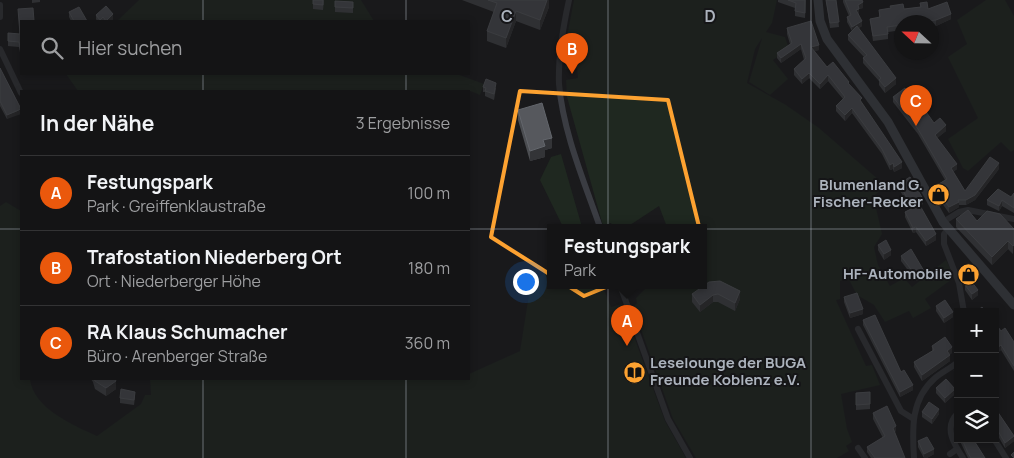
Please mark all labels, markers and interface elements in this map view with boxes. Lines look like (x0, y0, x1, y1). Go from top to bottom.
text: C (501, 5, 513, 27)
text: D (704, 5, 716, 27)
north arrow (894, 15, 939, 60)
search box (20, 20, 470, 75)
pin: B (556, 33, 588, 74)
icon: search (38, 34, 66, 62)
text: Hier suchen (78, 35, 182, 61)
pin: C (900, 85, 932, 126)
text: In der Nähe (40, 109, 154, 137)
text: 3 Ergebnisse (356, 112, 450, 134)
text: Festungspark (87, 169, 213, 195)
place label: Blumenland G. Fischer-Recker (813, 174, 923, 212)
text: A (51, 182, 61, 204)
text: 100 m (407, 182, 450, 204)
shop icon: Blumenland G. Fischer-Recker (927, 182, 951, 206)
text: Park · Greiffenklaustraße (87, 195, 266, 217)
popup (547, 224, 707, 289)
text: Festungspark (564, 233, 690, 259)
text: Trafostation Niederberg Ort (87, 244, 342, 270)
text: B (51, 257, 61, 279)
text: 180 m (408, 257, 450, 279)
text: Park (564, 259, 596, 281)
shop icon: HF-Automobile (956, 262, 980, 286)
place label: HF-Automobile (843, 263, 952, 284)
your location (513, 269, 539, 295)
text: Ort · Niederberger Höhe (87, 270, 261, 292)
pin: A (611, 305, 643, 346)
map controls (954, 308, 999, 443)
button: + (954, 308, 999, 353)
text: RA Klaus Schumacher (87, 319, 288, 345)
text: C (50, 332, 62, 354)
text: 360 m (405, 332, 450, 354)
text: Büro · Arenberger Straße (87, 345, 267, 367)
place label: Leselounge der BUGA Freunde Koblenz e.V. (650, 352, 806, 390)
button: − (954, 353, 999, 398)
library icon: Leselounge der BUGA Freunde Koblenz e.V. (622, 360, 646, 384)
button: layers (954, 398, 999, 443)

